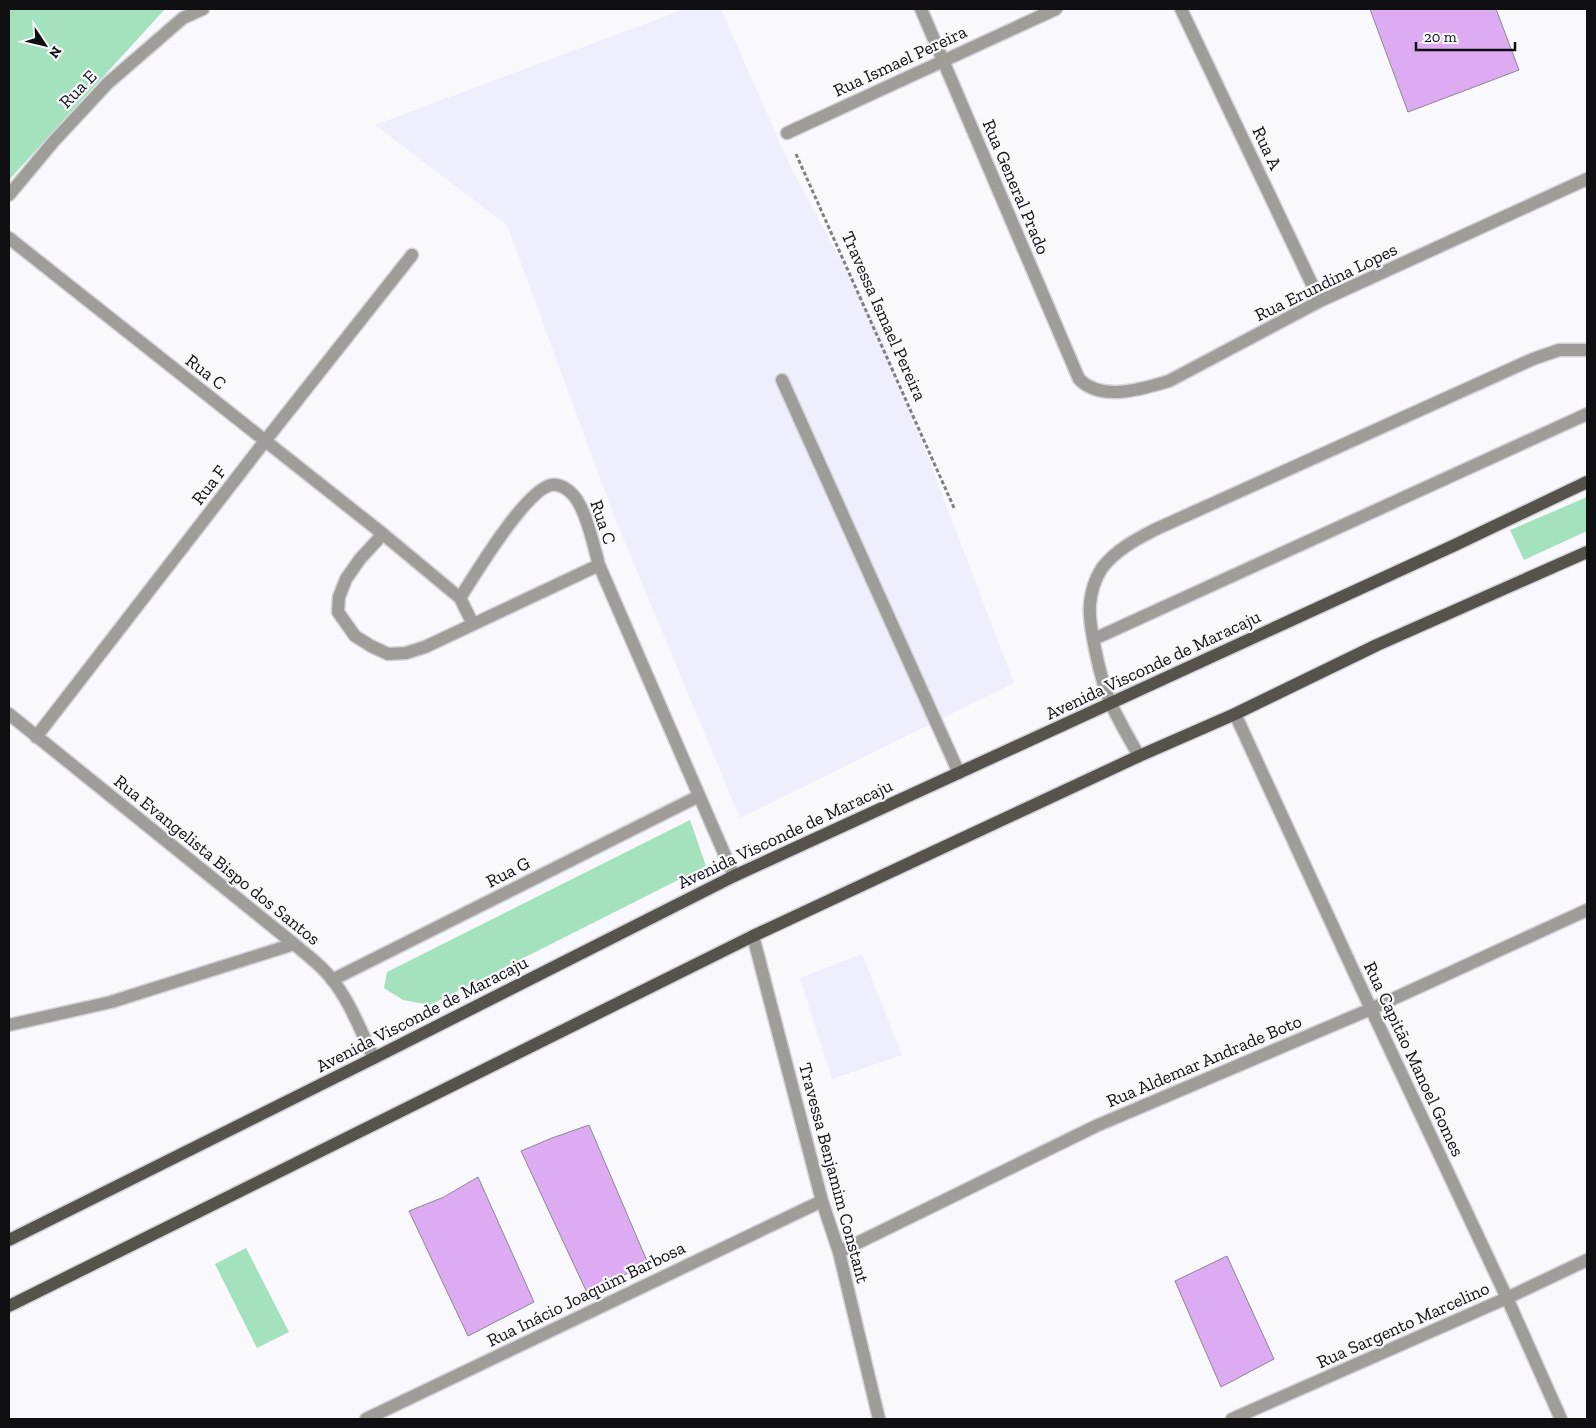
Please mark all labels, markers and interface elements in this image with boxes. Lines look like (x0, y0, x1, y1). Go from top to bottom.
north arrow (20, 20, 70, 70)
street label: Rua Ismael Pereira (830, 20, 971, 102)
scale bar (1416, 20, 1515, 52)
text: 20 m (1424, 28, 1457, 46)
text: N (45, 43, 65, 62)
street label: Rua E (55, 65, 101, 113)
street label: Rua General Prado (978, 116, 1054, 258)
street label: Rua A (1247, 123, 1287, 173)
street label: Travessa Ismael Pereira (837, 228, 931, 405)
street label: Rua Erundina Lopes (1251, 238, 1401, 326)
street label: Rua C (181, 349, 231, 395)
street label: Rua F (187, 461, 231, 509)
street label: Rua C (585, 497, 621, 547)
street label: Avenida Visconde de Maracaju (1042, 605, 1264, 725)
street label: Rua Evangelista Bispo dos Santos (110, 770, 325, 950)
street label: Avenida Visconde de Maracaju (674, 774, 896, 894)
street label: Rua G (482, 852, 534, 892)
street label: Avenida Visconde de Maracaju (312, 951, 532, 1077)
street label: Rua Capitão Manoel Gomes (1359, 958, 1469, 1160)
street label: Rua Aldemar Andrade Boto (1103, 1010, 1305, 1112)
street label: Travessa Benjamim Constant (794, 1060, 874, 1286)
street label: Rua Inácio Joaquim Barbosa (483, 1236, 689, 1352)
street label: Rua Sargento Marcelino (1313, 1277, 1493, 1373)

